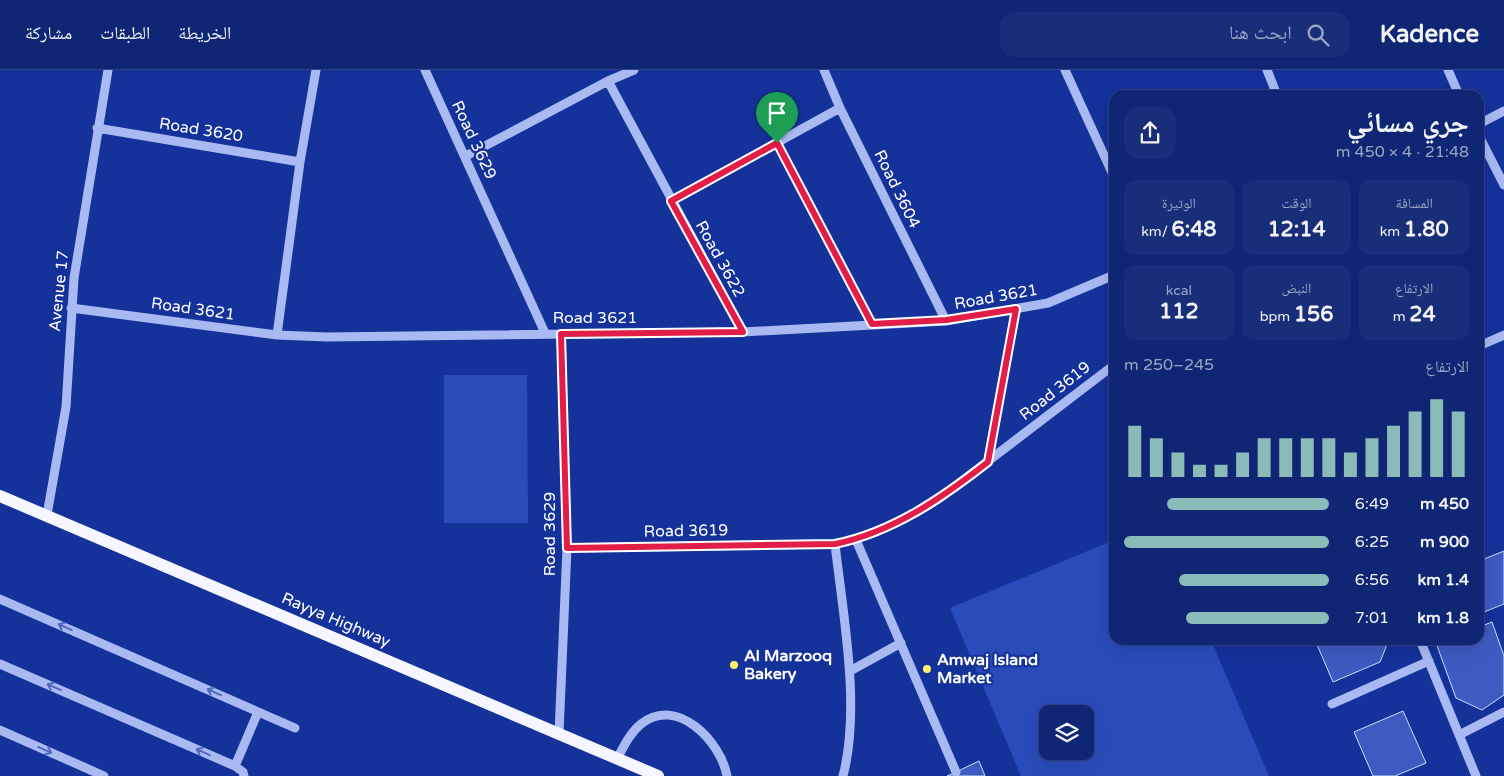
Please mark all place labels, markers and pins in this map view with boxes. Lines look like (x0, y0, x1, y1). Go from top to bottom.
pin (756, 92, 798, 143)
place label: Al Marzooq Bakery (744, 646, 832, 684)
place label: Amwaj Island Market (937, 650, 1038, 688)
marker: Al Marzooq Bakery (728, 659, 740, 671)
marker: Amwaj Island Market (921, 663, 933, 675)

